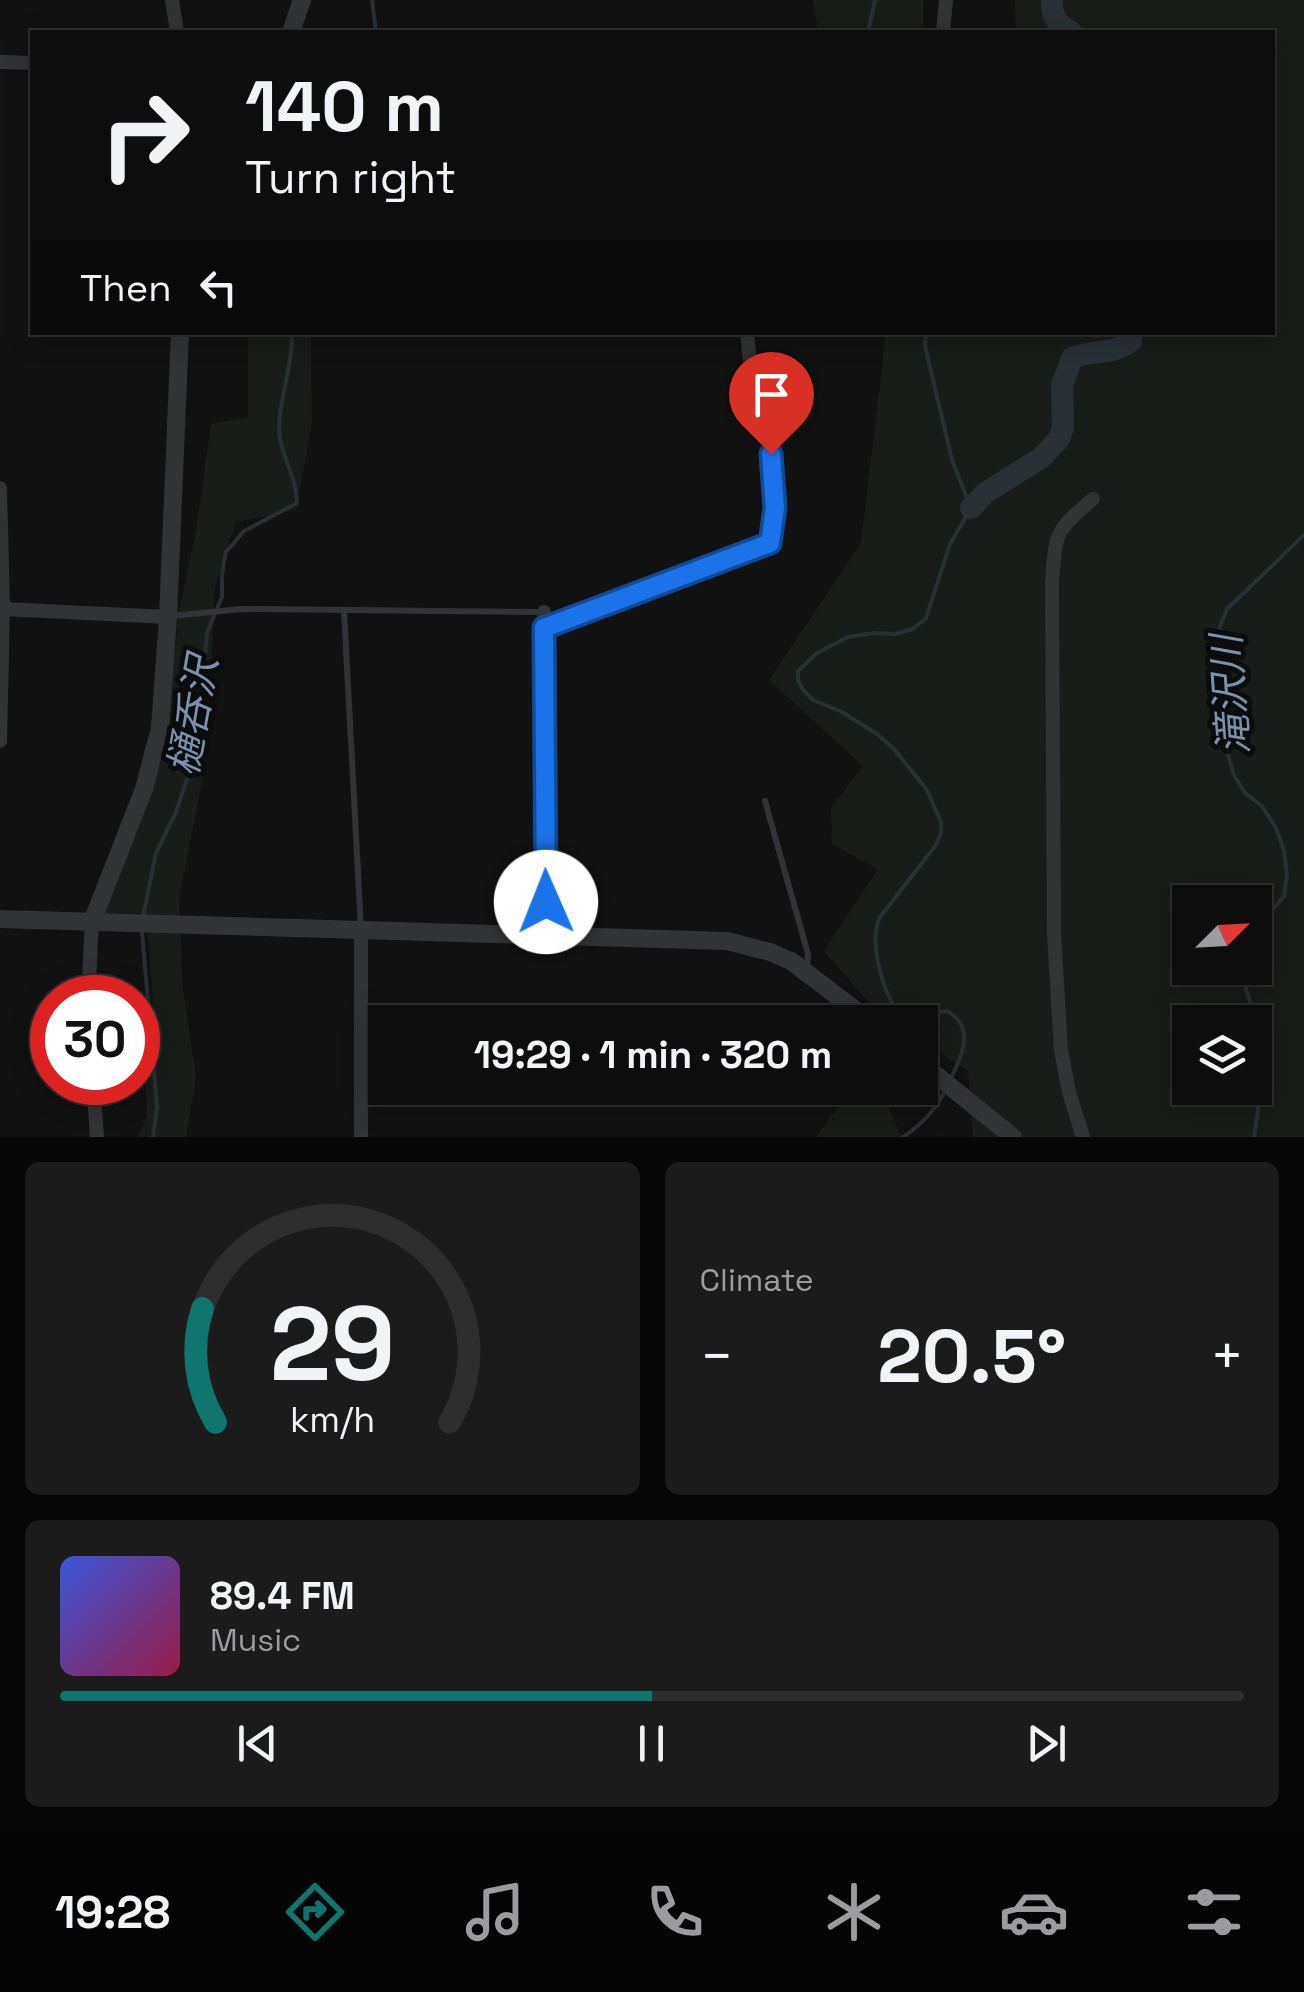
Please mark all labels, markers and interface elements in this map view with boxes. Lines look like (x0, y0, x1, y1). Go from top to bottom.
text: 140 m (245, 62, 444, 151)
icon: right (80, 70, 210, 200)
text: Turn right (245, 149, 456, 206)
icon: left (191, 260, 246, 315)
text: Then (80, 264, 171, 312)
pin (729, 352, 814, 455)
icon: arrive (744, 367, 799, 422)
water label: 滝沢川 (1201, 629, 1260, 757)
water label: 樋呑沢 (158, 648, 230, 780)
position arrow (494, 850, 598, 954)
north arrow (1172, 885, 1272, 985)
map controls (1172, 885, 1272, 1105)
speed limit sign: 30 (30, 975, 160, 1105)
button: layers (1172, 1005, 1272, 1105)
text: 19:29 · 1 min · 320 m (474, 1031, 832, 1079)
text: Climate (700, 1260, 814, 1300)
text: 29 (269, 1278, 395, 1410)
text: 20.5° (877, 1308, 1066, 1404)
text: − (700, 1321, 734, 1391)
text: + (1210, 1321, 1244, 1391)
text: km/h (290, 1397, 375, 1442)
text: 89.4 FM (210, 1572, 355, 1620)
text: Music (210, 1620, 301, 1660)
icon: previous (230, 1716, 285, 1771)
icon: pause (624, 1716, 679, 1771)
icon: next (1019, 1716, 1074, 1771)
icon: directions (280, 1877, 350, 1947)
icon: music (460, 1877, 530, 1947)
icon: phone (640, 1877, 710, 1947)
icon: climate (819, 1877, 889, 1947)
icon: car (999, 1877, 1069, 1947)
icon: filters (1179, 1877, 1249, 1947)
text: 19:28 (55, 1884, 170, 1941)

